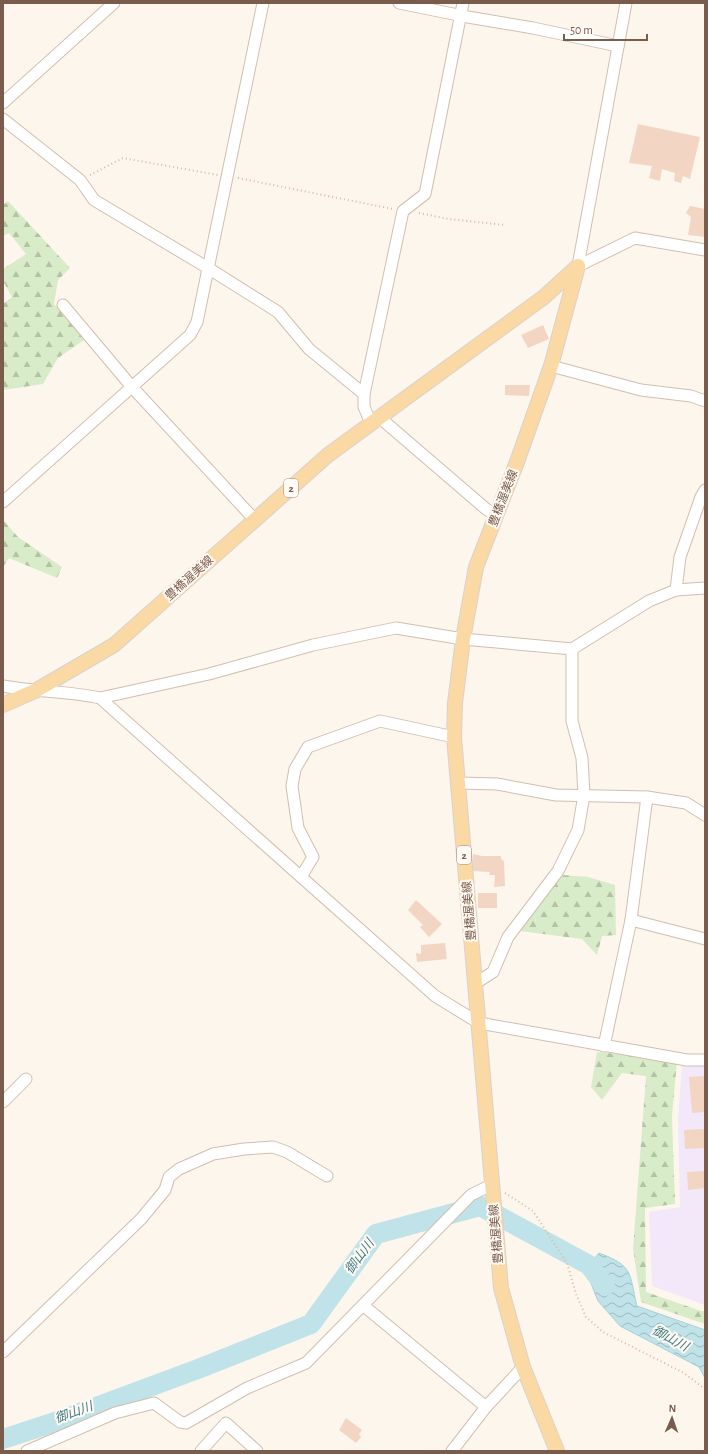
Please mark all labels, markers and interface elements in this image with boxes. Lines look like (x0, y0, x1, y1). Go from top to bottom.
scale bar (564, 16, 647, 42)
text: 50 m (570, 24, 593, 36)
street label: 豊橋渥美線 (486, 467, 519, 528)
road number: 2 (284, 479, 298, 497)
street label: 豊橋渥美線 (162, 553, 215, 603)
road number: 2 (457, 846, 471, 864)
street label: 豊橋渥美線 (459, 881, 478, 942)
street label: 豊橋渥美線 (486, 1204, 505, 1265)
water label: 御山川 (342, 1235, 378, 1277)
water label: 御山川 (650, 1323, 692, 1355)
north arrow (652, 1398, 692, 1438)
water label: 御山川 (53, 1399, 96, 1426)
text: N (668, 1403, 676, 1414)

